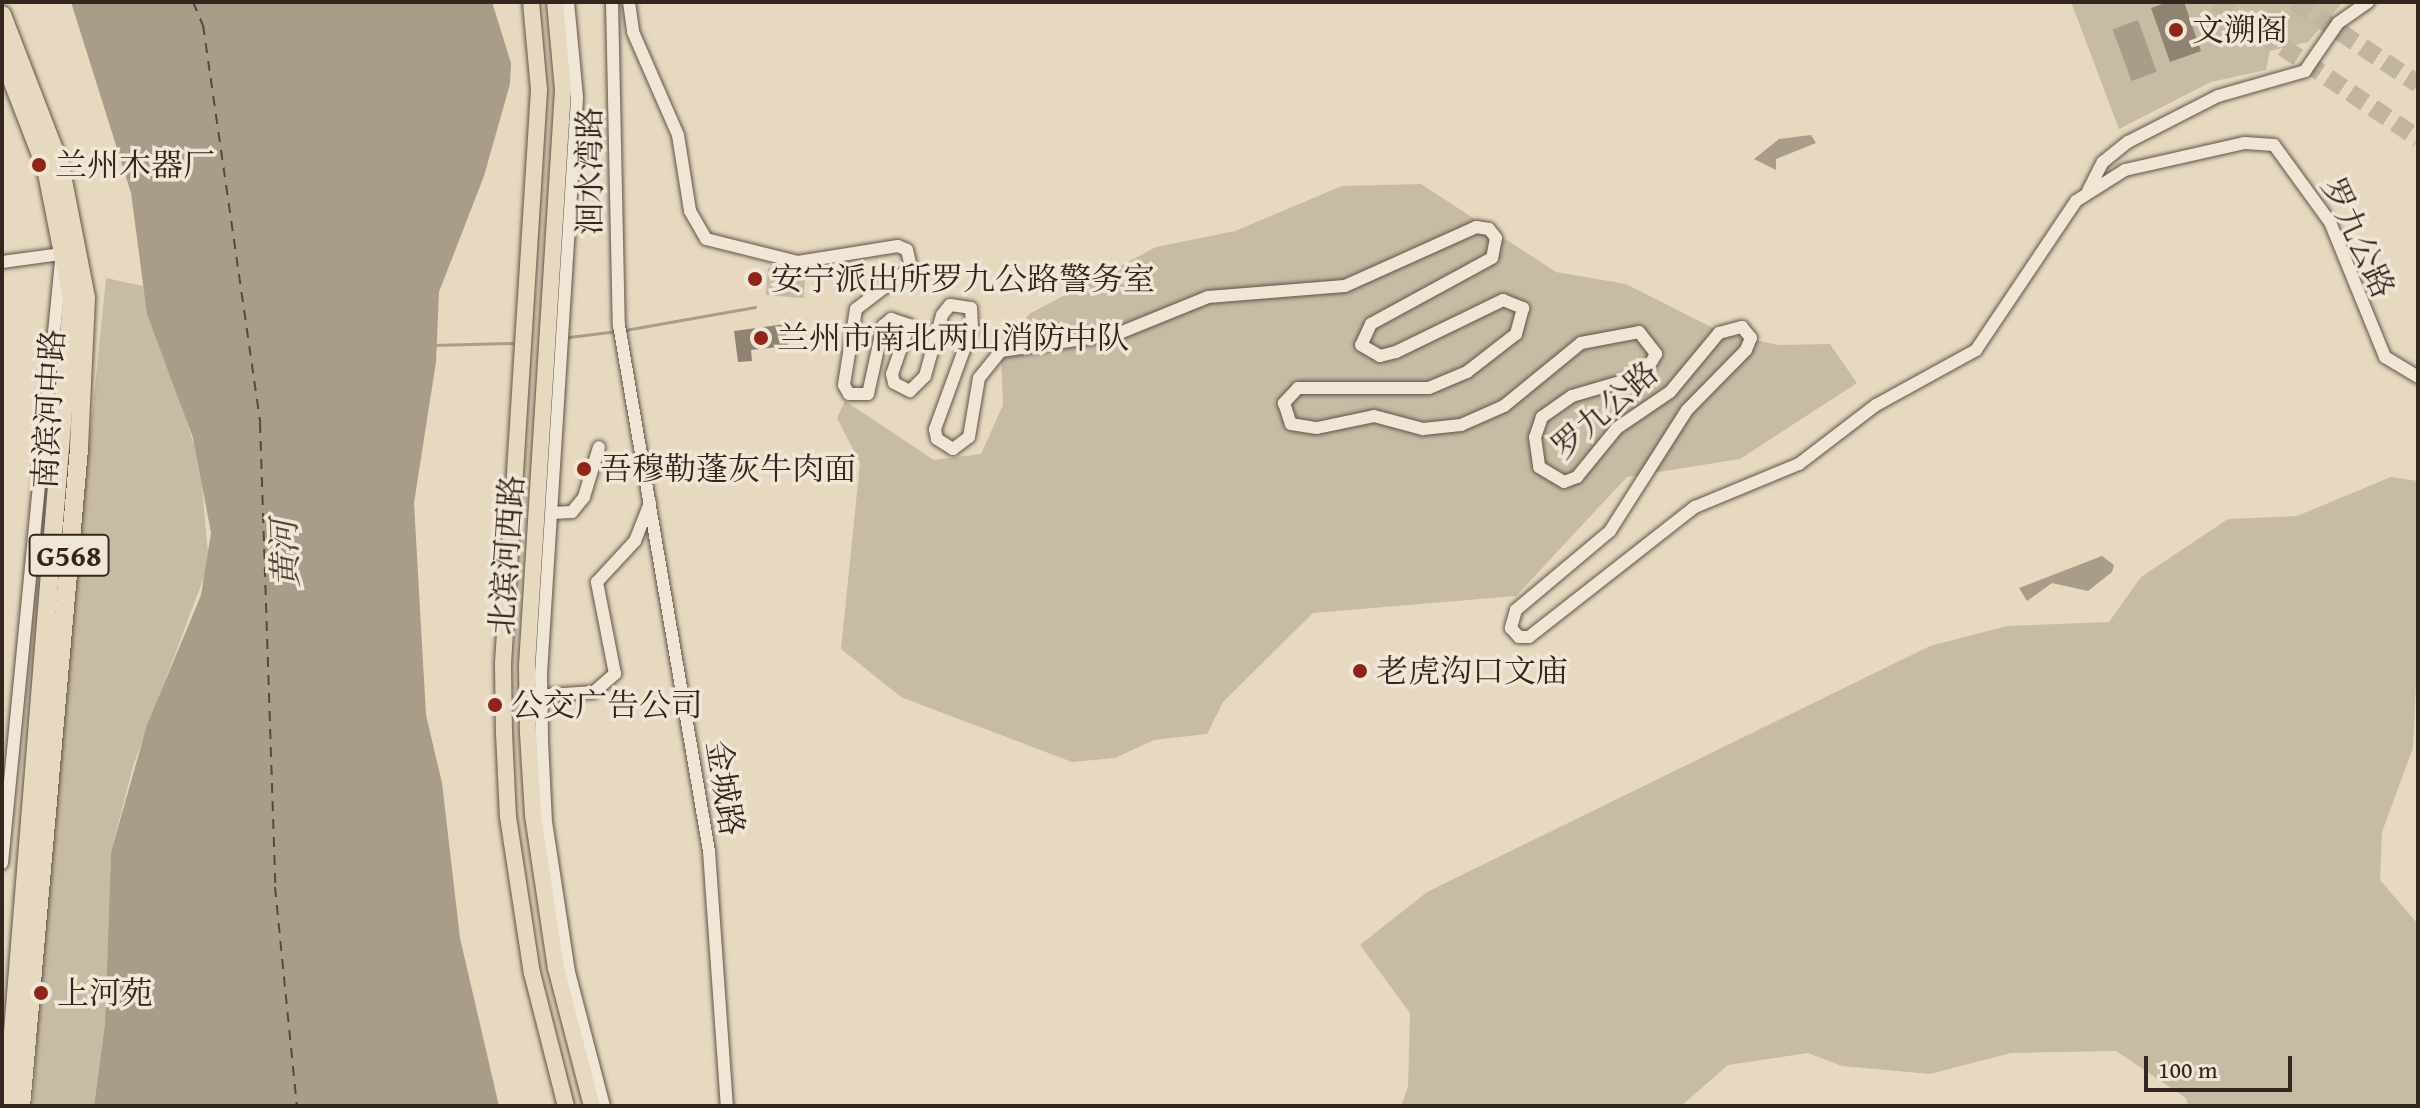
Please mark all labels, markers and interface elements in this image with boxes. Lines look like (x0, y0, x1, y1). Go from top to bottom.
place label: 文溯阁 (2192, 11, 2288, 49)
marker: 文溯阁 (2167, 21, 2185, 39)
street label: 洄水湾路 (571, 107, 609, 235)
place label: 兰州木器厂 (55, 146, 215, 184)
marker: 兰州木器厂 (30, 156, 48, 174)
street label: 罗九公路 (2314, 172, 2402, 304)
place label: 安宁派出所罗九公路警务室 (771, 260, 1155, 298)
marker: 安宁派出所罗九公路警务室 (746, 270, 764, 288)
place label: 兰州市南北两山消防中队 (777, 319, 1129, 357)
street label: 南滨河中路 (26, 328, 72, 490)
marker: 兰州市南北两山消防中队 (752, 329, 770, 347)
street label: 罗九公路 (1544, 354, 1666, 466)
place label: 吾穆勒蓬灰牛肉面 (600, 450, 856, 488)
marker: 吾穆勒蓬灰牛肉面 (575, 460, 593, 478)
street label: 北滨河西路 (482, 474, 532, 636)
water label: 黄河 (262, 519, 306, 589)
road number: G568 (27, 529, 111, 581)
place label: 老虎沟口文庙 (1376, 652, 1568, 690)
marker: 老虎沟口文庙 (1351, 662, 1369, 680)
place label: 公交广告公司 (511, 686, 703, 724)
marker: 公交广告公司 (486, 696, 504, 714)
street label: 金城路 (699, 738, 751, 838)
place label: 上河苑 (57, 974, 153, 1012)
marker: 上河苑 (32, 984, 50, 1002)
scale bar (2148, 1040, 2296, 1090)
text: 100 m (2158, 1052, 2218, 1087)

